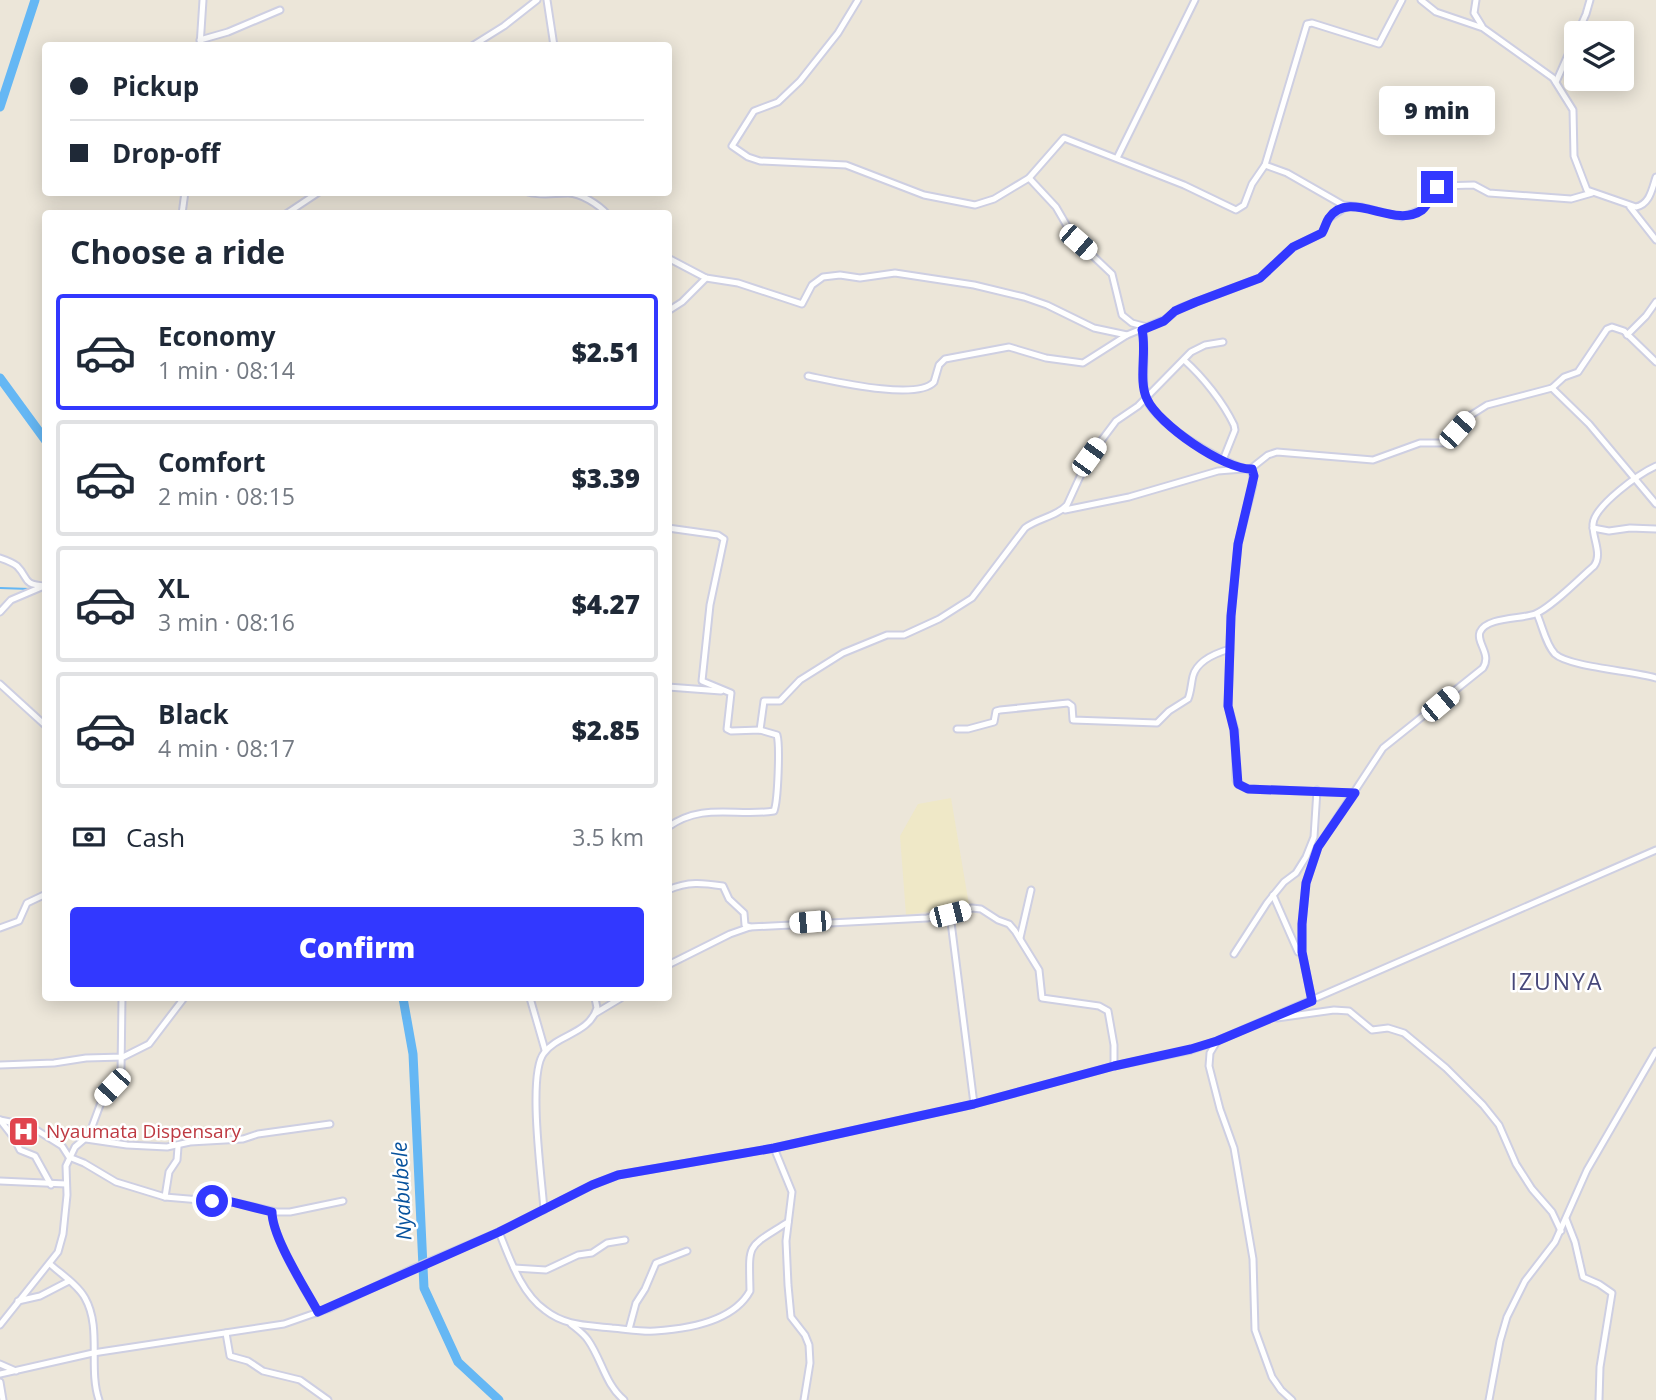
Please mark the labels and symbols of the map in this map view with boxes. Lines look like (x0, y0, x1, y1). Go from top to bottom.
callout: 9 min (1379, 86, 1495, 134)
route end (1421, 171, 1453, 203)
car (1056, 220, 1101, 264)
car (1436, 407, 1479, 453)
car (1069, 434, 1110, 480)
car (1418, 682, 1463, 726)
car (928, 899, 973, 929)
car (789, 910, 832, 934)
district label: IZUNYA (1510, 965, 1604, 997)
car (90, 1064, 135, 1110)
hospital icon: Nyaumata Dispensary (6, 1114, 40, 1148)
place label: Nyaumata Dispensary (46, 1118, 241, 1144)
water label: Nyabubele (384, 1141, 418, 1241)
route start (196, 1185, 228, 1217)

